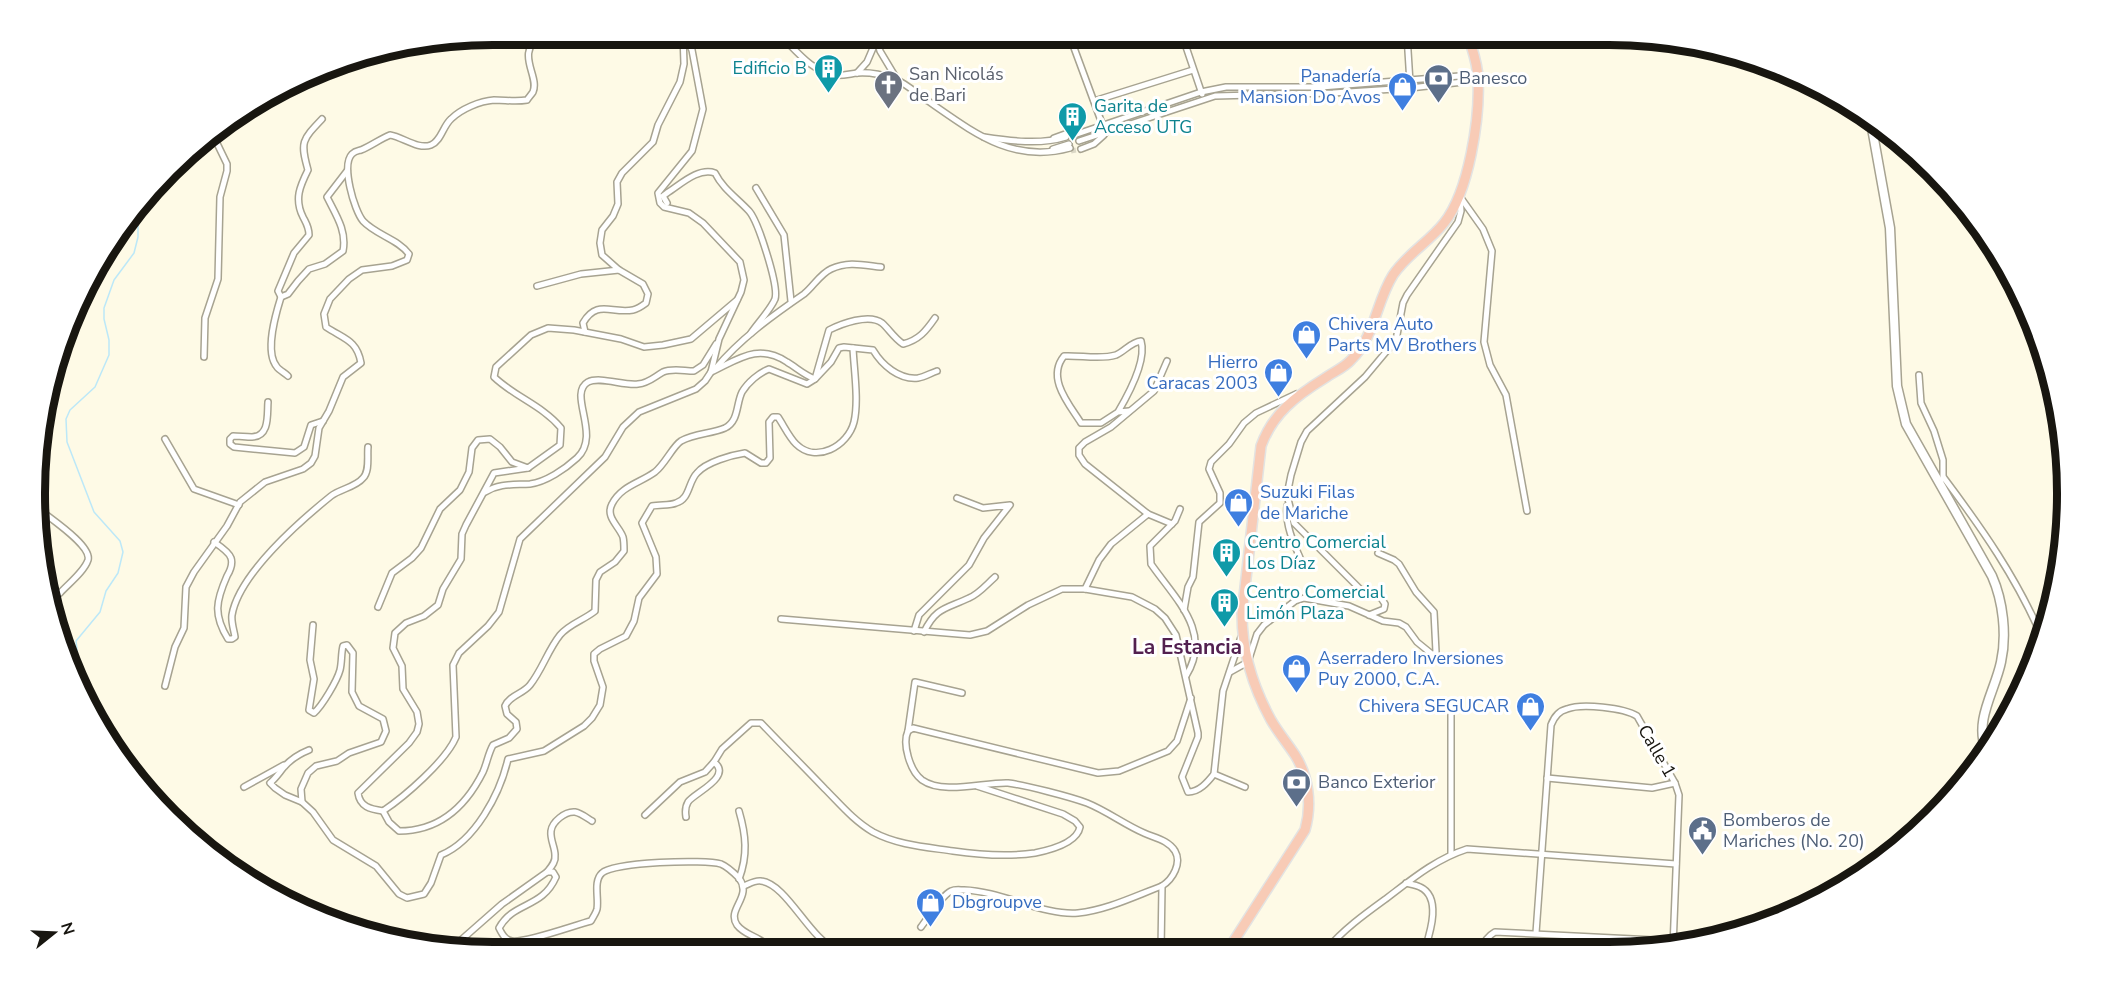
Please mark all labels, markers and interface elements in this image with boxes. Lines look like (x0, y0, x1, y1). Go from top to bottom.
building icon: Edificio B (812, 52, 844, 94)
place label: Edificio B (733, 56, 807, 80)
place label: San Nicolás de Bari (909, 62, 1004, 107)
bank icon: Banesco (1422, 62, 1454, 104)
place label: Panadería Mansion Do Avos (1240, 64, 1381, 109)
place label: Banesco (1459, 66, 1527, 90)
church icon: San Nicolás de Bari (872, 68, 904, 110)
shop icon: Panadería Mansion Do Avos (1386, 70, 1418, 112)
place label: Garita de Acceso UTG (1094, 94, 1192, 139)
building icon: Garita de Acceso UTG (1057, 100, 1089, 142)
place label: Chivera Auto Parts MV Brothers (1328, 312, 1477, 357)
shop icon: Chivera Auto Parts MV Brothers (1291, 318, 1323, 360)
place label: Hierro Caracas 2003 (1146, 350, 1258, 395)
shop icon: Hierro Caracas 2003 (1263, 356, 1295, 398)
place label: Suzuki Filas de Mariche (1260, 480, 1355, 525)
shop icon: Suzuki Filas de Mariche (1223, 486, 1255, 528)
place label: Centro Comercial Los Díaz (1247, 530, 1386, 575)
building icon: Centro Comercial Los Díaz (1210, 536, 1242, 578)
place label: Centro Comercial Limón Plaza (1246, 580, 1385, 625)
building icon: Centro Comercial Limón Plaza (1209, 586, 1241, 628)
district label: La Estancia (1132, 633, 1242, 661)
place label: Aserradero Inversiones Puy 2000, C.A. (1318, 646, 1504, 691)
shop icon: Aserradero Inversiones Puy 2000, C.A. (1281, 652, 1313, 694)
shop icon: Chivera SEGUCAR (1514, 690, 1546, 732)
place label: Chivera SEGUCAR (1359, 694, 1509, 718)
street label: Calle 1 (1632, 720, 1682, 782)
bank icon: Banco Exterior (1281, 766, 1313, 808)
place label: Banco Exterior (1318, 770, 1436, 794)
place label: Bomberos de Mariches (No. 20) (1723, 808, 1865, 853)
public building icon: Bomberos de Mariches (No. 20) (1686, 814, 1718, 856)
shop icon: Dbgroupve (915, 886, 947, 928)
place label: Dbgroupve (952, 890, 1042, 914)
north arrow (24, 903, 84, 963)
text: N (55, 920, 80, 938)

